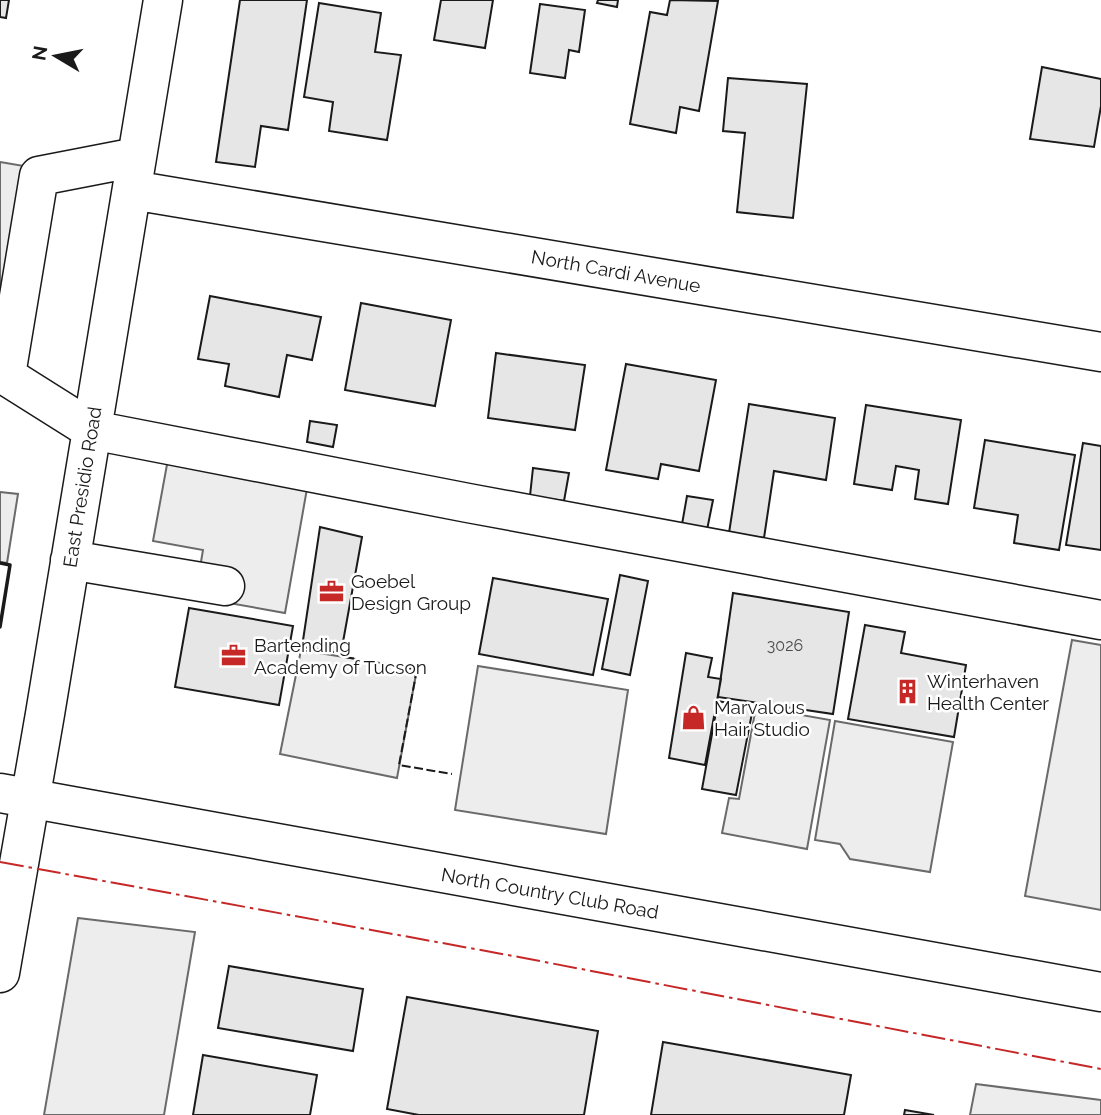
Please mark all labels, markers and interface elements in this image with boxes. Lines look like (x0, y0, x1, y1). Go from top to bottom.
north arrow (21, 21, 91, 91)
text: N (27, 44, 51, 62)
street label: North Cardi Avenue (530, 245, 702, 297)
street label: East Presidio Road (58, 405, 106, 569)
place label: Goebel Design Group (351, 570, 471, 614)
office icon: Goebel Design Group (317, 578, 345, 606)
place label: Bartending Academy of Tucson (254, 634, 427, 678)
house number: 3026 (767, 636, 803, 655)
office icon: Bartending Academy of Tucson (220, 642, 248, 670)
place label: Winterhaven Health Center (927, 670, 1049, 714)
building icon: Winterhaven Health Center (893, 678, 921, 706)
place label: Marvalous Hair Studio (714, 696, 810, 740)
shop icon: Marvalous Hair Studio (680, 704, 708, 732)
street label: North Country Club Road (439, 863, 661, 923)

